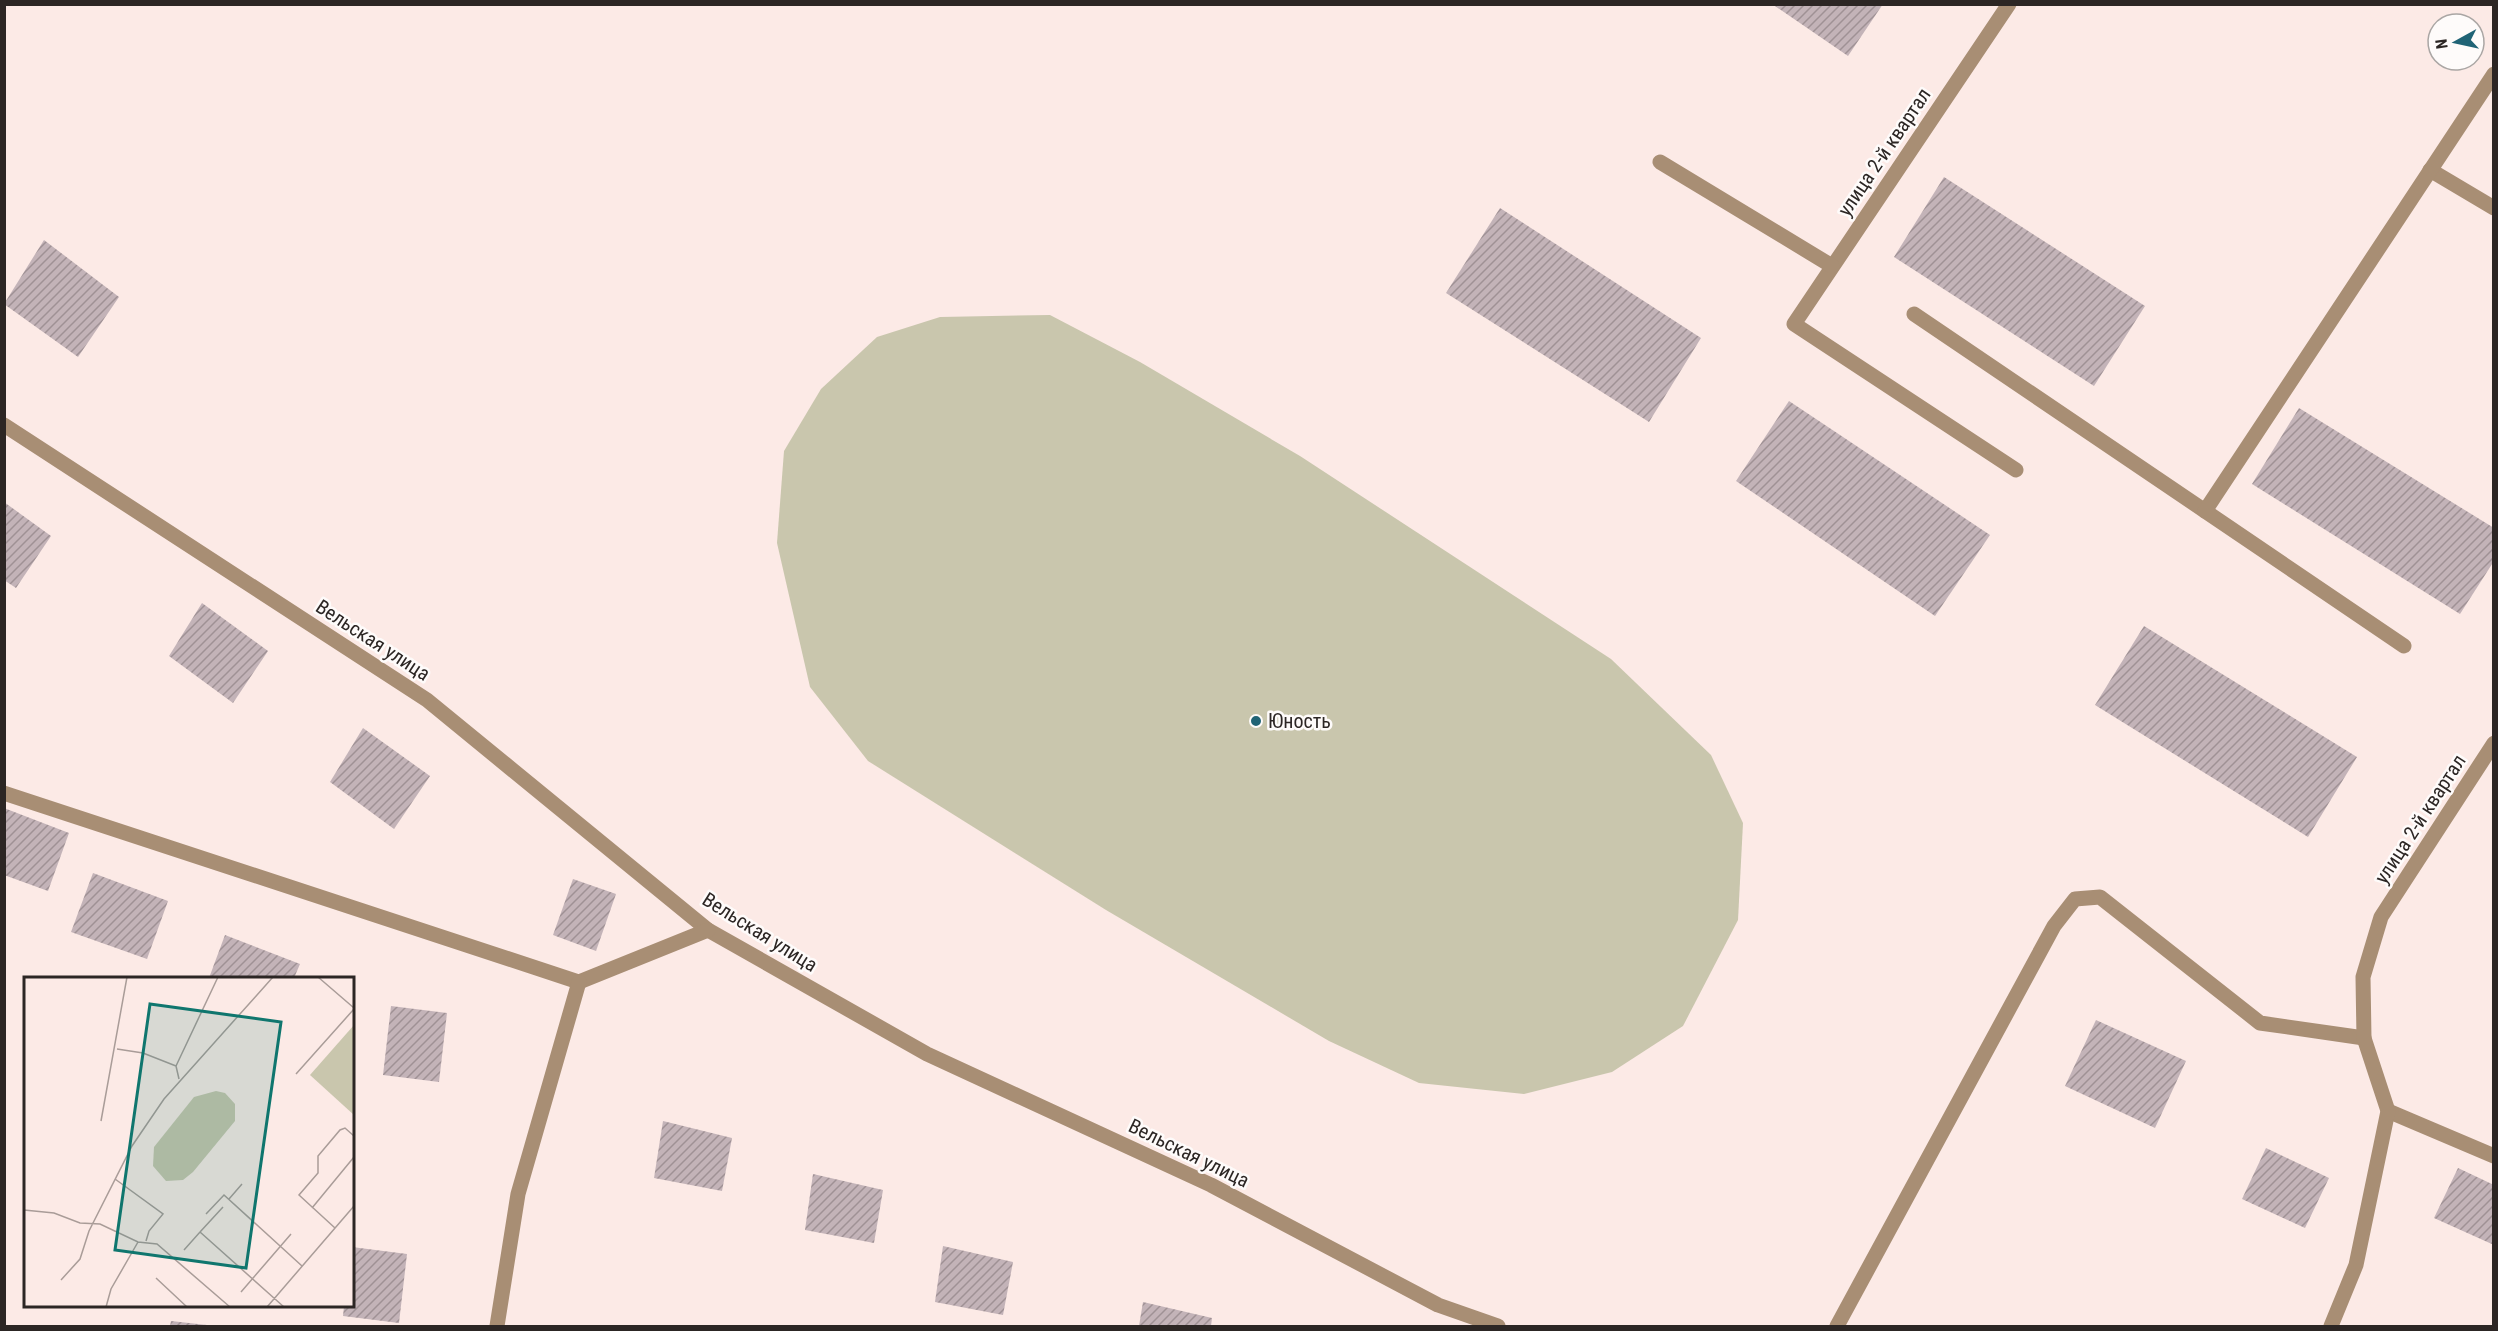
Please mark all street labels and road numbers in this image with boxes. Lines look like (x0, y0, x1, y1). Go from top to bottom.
street label: улица 2-й квартал (1832, 84, 1936, 220)
street label: Вельская улица (311, 594, 435, 686)
street label: улица 2-й квартал (2369, 750, 2471, 888)
street label: Вельская улица (698, 887, 822, 977)
street label: Вельская улица (1125, 1113, 1253, 1193)

